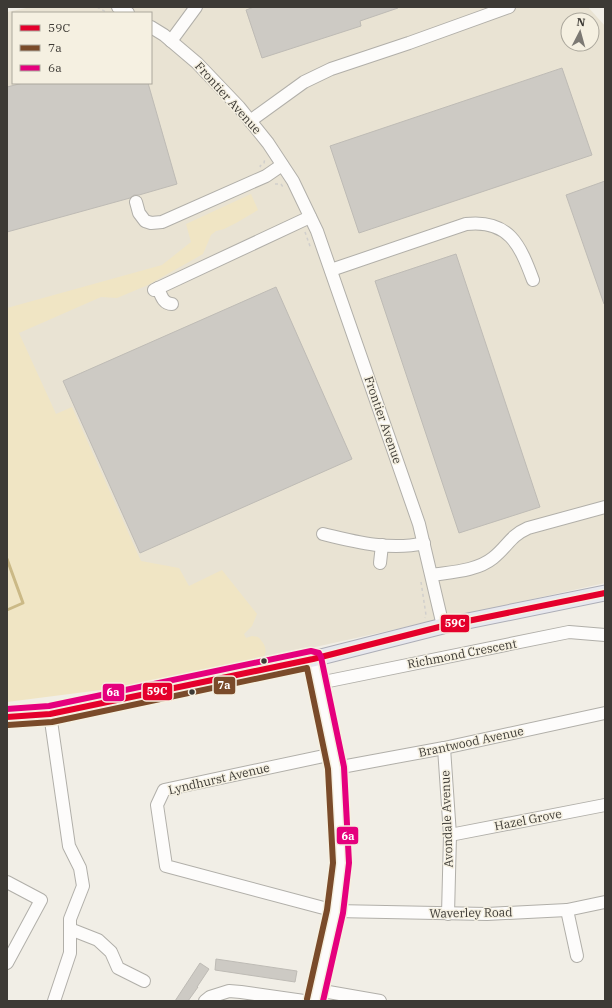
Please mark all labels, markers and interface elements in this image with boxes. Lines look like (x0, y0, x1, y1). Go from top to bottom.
legend (12, 12, 152, 84)
north arrow (560, 12, 600, 52)
text: N (576, 15, 586, 30)
text: 59C (48, 20, 70, 35)
text: 7a (48, 40, 62, 55)
street label: Frontier Avenue (192, 59, 265, 137)
text: 6a (48, 60, 62, 75)
street label: Frontier Avenue (361, 374, 405, 466)
line badge: 59C (440, 614, 470, 633)
text: 59C (445, 616, 465, 630)
street label: Richmond Crescent (406, 636, 518, 671)
unlabelled marker (259, 656, 269, 666)
line badge: 7a (213, 676, 236, 695)
text: 7a (218, 678, 230, 692)
line badge: 59C (142, 682, 173, 701)
line badge: 6a (102, 683, 125, 702)
text: 59C (147, 684, 167, 698)
text: 6a (107, 685, 119, 699)
unlabelled marker (187, 687, 197, 697)
street label: Brantwood Avenue (417, 723, 525, 760)
street label: Lyndhurst Avenue (167, 760, 271, 797)
street label: Avondale Avenue (437, 770, 456, 868)
street label: Hazel Grove (493, 806, 563, 833)
line badge: 6a (336, 826, 359, 845)
text: 6a (342, 829, 354, 843)
street label: Waverley Road (429, 904, 513, 921)

